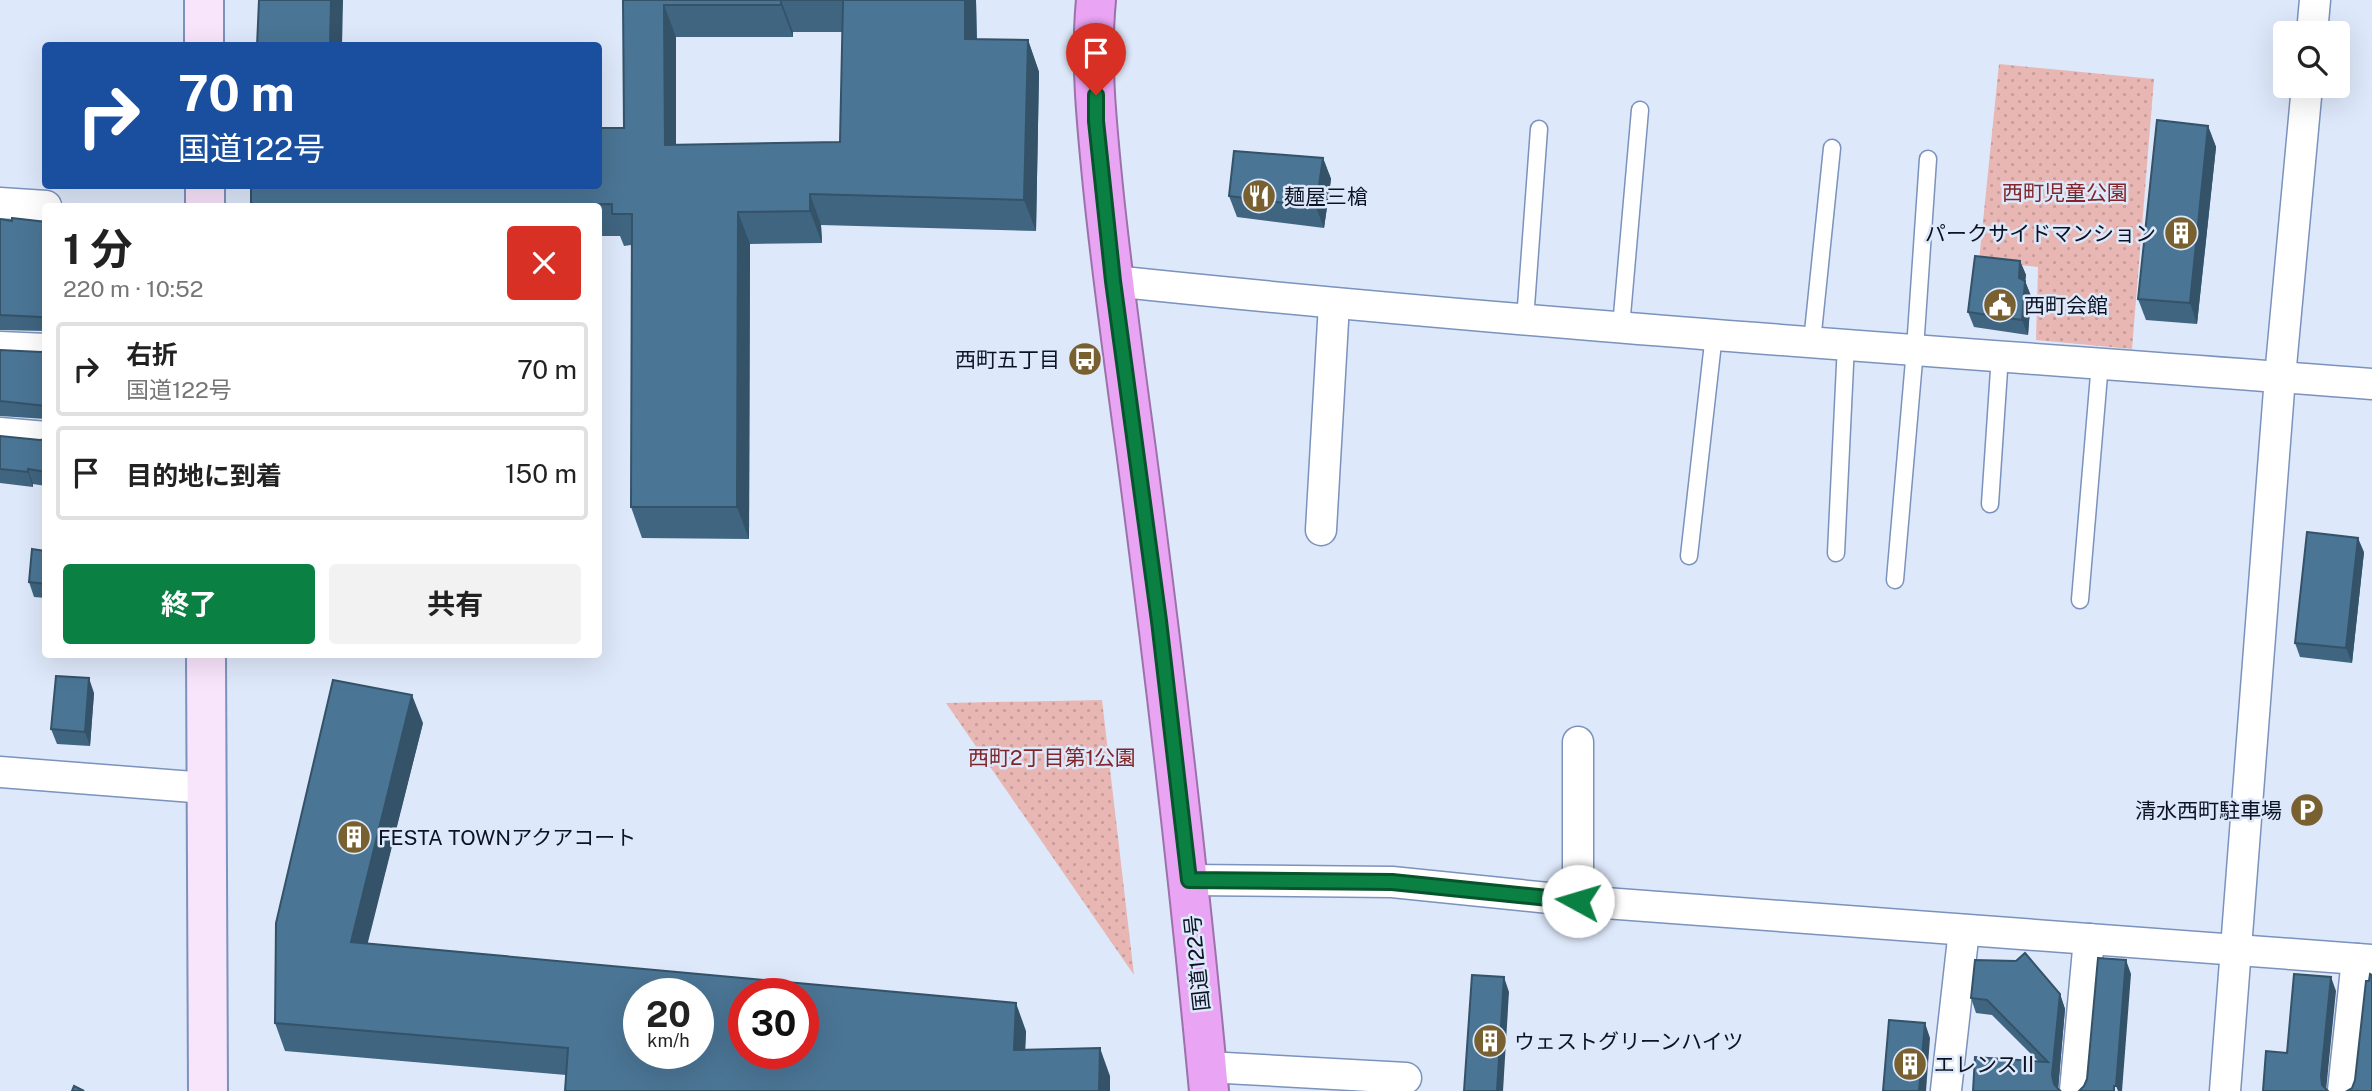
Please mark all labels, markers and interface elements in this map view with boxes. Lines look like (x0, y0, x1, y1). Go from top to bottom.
map controls (2273, 21, 2350, 98)
button: search (2273, 21, 2350, 98)
pin (1066, 23, 1126, 95)
icon: arrive (1077, 34, 1115, 72)
text: 70 m (178, 64, 295, 122)
icon: right (63, 70, 154, 161)
text: 国道122号 (178, 130, 325, 167)
restaurant icon: 麺屋三槍 (1240, 177, 1278, 215)
park label: 西町児童公園 (2002, 180, 2128, 205)
place label: 麺屋三槍 (1284, 184, 1368, 209)
building icon: パークサイドマンション (2162, 214, 2200, 252)
place label: パークサイドマンション (1925, 221, 2156, 246)
text: 1 分 (63, 224, 132, 273)
button: close (507, 226, 581, 300)
text: 220 m · 10:52 (63, 275, 203, 302)
public building icon: 西町会館 (1981, 286, 2019, 324)
place label: 西町会館 (2024, 293, 2108, 318)
text: 右折 (126, 339, 178, 370)
bus stop icon: 西町五丁目 (1066, 340, 1104, 378)
place label: 西町五丁目 (955, 347, 1060, 372)
icon: right (67, 350, 105, 388)
text: 70 m (517, 354, 577, 385)
text: 国道122号 (126, 376, 232, 403)
icon: arrive (67, 454, 105, 492)
text: 150 m (505, 458, 577, 489)
text: 目的地に到着 (126, 460, 282, 491)
button: 終了 (63, 564, 315, 644)
button: 共有 (329, 564, 581, 644)
park label: 西町2丁目第1公園 (968, 745, 1136, 770)
parking icon: 清水西町駐車場 (2288, 791, 2326, 829)
place label: 清水西町駐車場 (2135, 798, 2282, 823)
building icon: FESTA TOWNアクアコート (335, 818, 373, 856)
place label: FESTA TOWNアクアコート (378, 825, 636, 850)
position arrow (1541, 864, 1615, 938)
street label: 国道122号 (1180, 914, 1214, 1012)
speed limit sign: 30 (728, 978, 819, 1069)
text: 20 (646, 994, 691, 1035)
building icon: ウェストグリーンハイツ (1471, 1022, 1509, 1060)
place label: ウェストグリーンハイツ (1514, 1029, 1744, 1054)
text: km/h (647, 1030, 690, 1051)
building icon: エレンスⅡ (1891, 1045, 1929, 1083)
place label: エレンスⅡ (1934, 1052, 2039, 1077)

